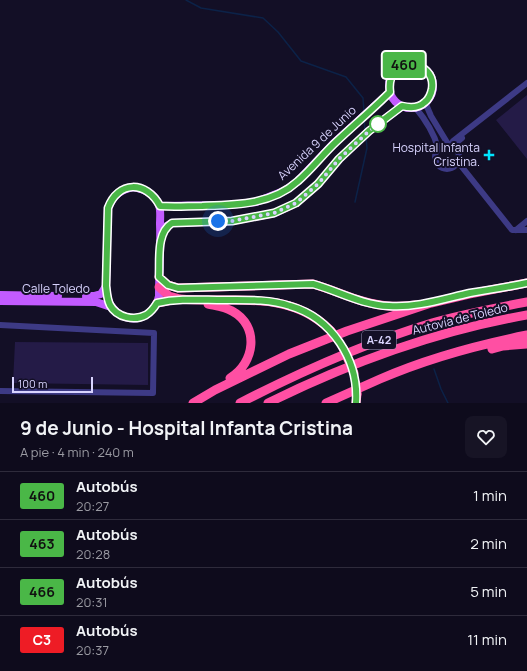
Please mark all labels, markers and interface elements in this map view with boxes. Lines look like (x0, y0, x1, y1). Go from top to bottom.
line badge: 460 (381, 52, 427, 78)
text: 460 (391, 55, 417, 74)
street label: Avenida 9 de Junio (274, 102, 360, 184)
unlabelled marker (369, 115, 387, 133)
place label: Hospital Infanta Cristina. (393, 139, 480, 170)
marker: Hospital Infanta Cristina. (483, 149, 495, 161)
your location (208, 211, 228, 231)
street label: Calle Toledo (22, 280, 90, 297)
street label: Autovía de Toledo (410, 298, 509, 339)
road number: A-42 (362, 331, 396, 349)
scale bar (12, 375, 93, 394)
text: 100 m (18, 376, 47, 391)
text: 9 de Junio - Hospital Infanta Cristina (20, 415, 353, 441)
button: heart (465, 416, 507, 458)
text: A pie · 4 min · 240 m (20, 443, 134, 461)
text: Autobús (76, 476, 138, 497)
text: 1 min (473, 485, 507, 506)
text: 460 (29, 486, 55, 505)
text: 20:27 (76, 497, 109, 515)
text: Autobús (76, 524, 138, 545)
text: 2 min (470, 533, 507, 554)
text: 463 (29, 534, 55, 553)
text: 20:28 (76, 545, 110, 563)
text: Autobús (76, 572, 138, 593)
text: 5 min (470, 581, 507, 602)
text: 466 (29, 582, 55, 601)
text: 20:31 (76, 593, 108, 611)
text: Autobús (76, 620, 138, 641)
text: 11 min (467, 629, 507, 650)
text: C3 (33, 630, 51, 649)
text: 20:37 (76, 641, 109, 659)

